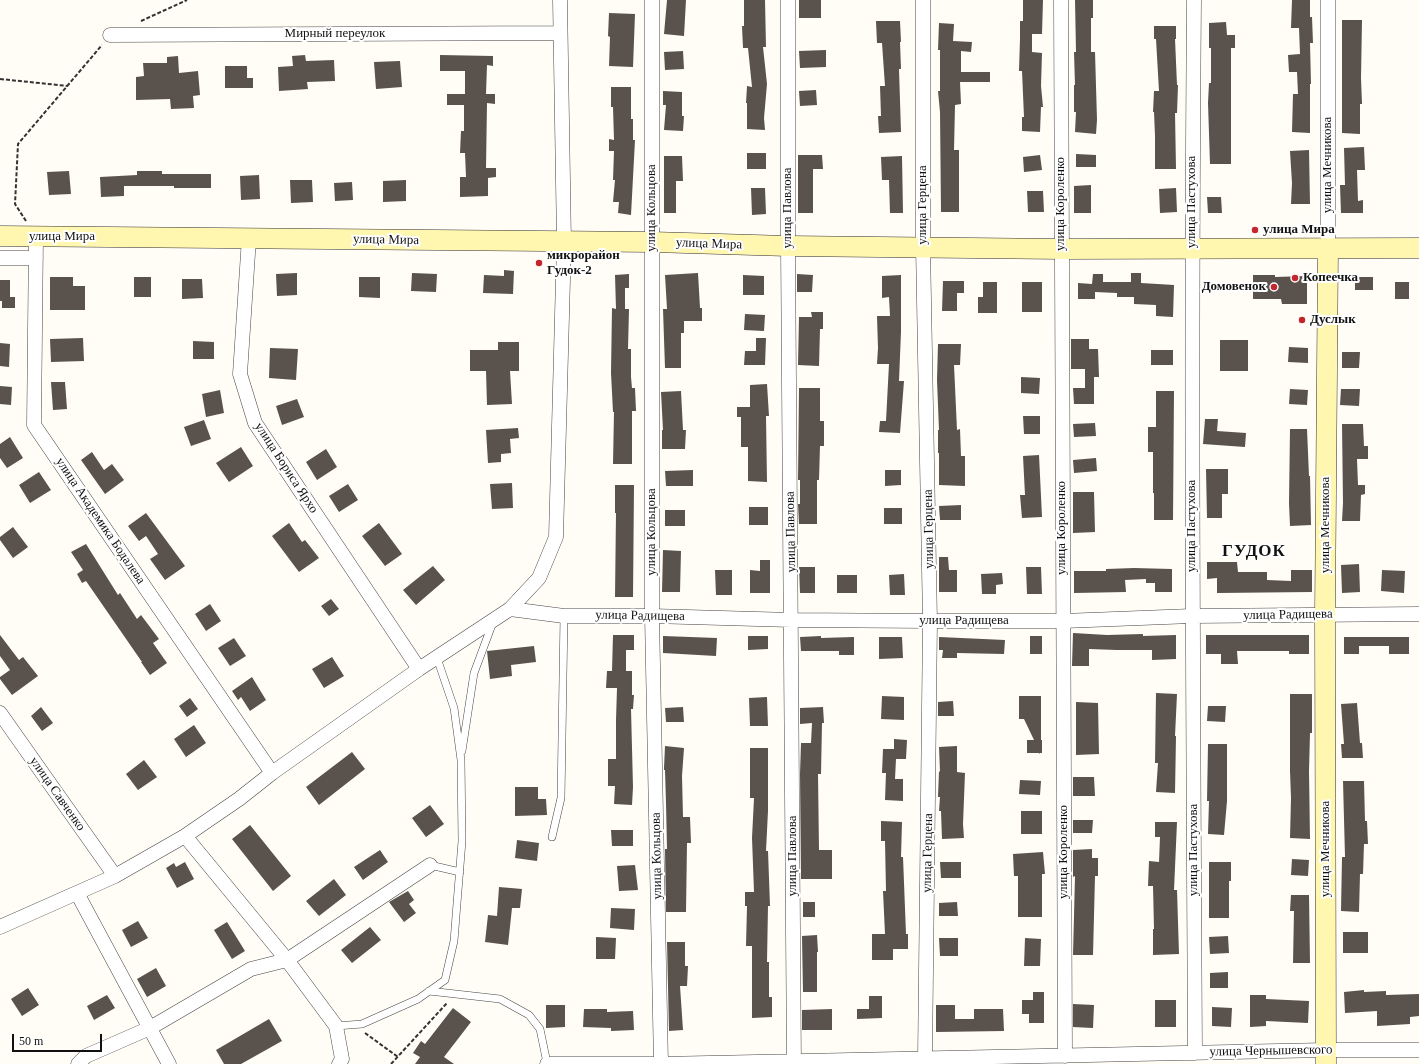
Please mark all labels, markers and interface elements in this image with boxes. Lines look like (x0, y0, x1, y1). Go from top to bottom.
street label: Мирный переулок (285, 26, 385, 42)
street label: улица Мечникова (1320, 117, 1336, 213)
street label: улица Пастухова (1184, 156, 1200, 248)
street label: улица Короленко (1053, 157, 1069, 251)
street label: улица Кольцова (644, 164, 660, 252)
street label: улица Герцена (915, 165, 931, 245)
street label: улица Павлова (780, 167, 796, 249)
place label: улица Мира (1263, 222, 1335, 238)
marker: улица Мира (1250, 225, 1260, 235)
street label: улица Мира (29, 229, 95, 245)
street label: улица Мира (353, 232, 419, 248)
street label: улица Мира (676, 235, 742, 253)
place label: микрорайон Гудок-2 (547, 248, 620, 279)
marker: микрорайон Гудок-2 (534, 258, 544, 268)
place label: Копеечка (1303, 270, 1358, 286)
marker: Копеечка (1290, 273, 1300, 283)
place label: Домовенок (1202, 279, 1266, 295)
marker: Домовенок (1269, 282, 1279, 292)
place label: Дуслык (1310, 312, 1356, 328)
marker: Дуслык (1297, 315, 1307, 325)
street label: улица Бориса Ярхо (251, 420, 321, 516)
street label: улица Академика Бодалева (52, 455, 148, 587)
street label: улица Мечникова (1318, 477, 1334, 573)
street label: улица Пастухова (1184, 480, 1200, 572)
street label: улица Короленко (1054, 481, 1070, 575)
street label: улица Кольцова (644, 488, 660, 576)
street label: улица Герцена (921, 489, 937, 569)
street label: улица Павлова (782, 491, 800, 573)
district label: ГУДОК (1222, 542, 1286, 562)
street label: улица Радищева (1243, 606, 1333, 624)
street label: улица Радищева (595, 607, 685, 625)
street label: улица Радищева (919, 613, 1009, 629)
street label: улица Савченко (26, 754, 88, 834)
street label: улица Мечникова (1318, 801, 1334, 897)
street label: улица Пастухова (1186, 804, 1202, 896)
street label: улица Короленко (1056, 805, 1072, 899)
street label: улица Кольцова (648, 812, 666, 900)
street label: улица Герцена (920, 813, 936, 893)
street label: улица Павлова (785, 815, 801, 897)
scale bar (14, 1026, 104, 1052)
text: 50 m (19, 1034, 43, 1048)
street label: улица Чернышевского (1209, 1042, 1333, 1060)

